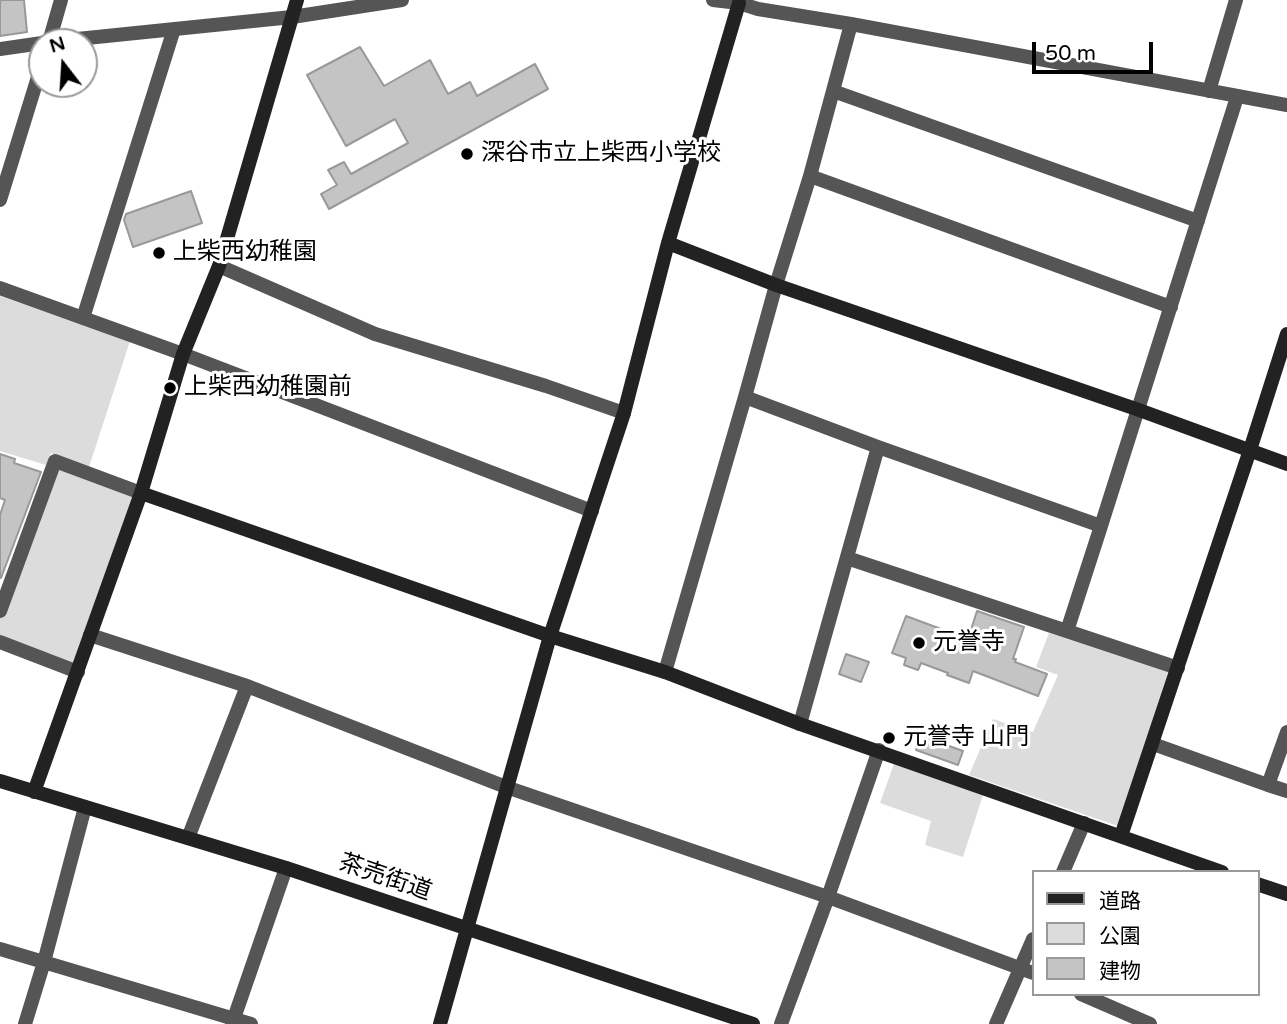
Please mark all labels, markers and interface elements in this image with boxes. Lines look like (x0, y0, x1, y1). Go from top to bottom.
north arrow (28, 28, 98, 98)
scale bar (1035, 28, 1156, 72)
text: N (47, 32, 68, 58)
text: 50 m (1045, 41, 1096, 66)
place label: 深谷市立上柴西小学校 (481, 140, 721, 168)
marker: 深谷市立上柴西小学校 (459, 146, 475, 162)
place label: 上柴西幼稚園 (173, 239, 317, 267)
marker: 上柴西幼稚園 (151, 245, 167, 261)
place label: 上柴西幼稚園前 (184, 374, 352, 402)
marker: 上柴西幼稚園前 (162, 380, 178, 396)
place label: 元誉寺 (933, 629, 1005, 657)
marker: 元誉寺 (911, 635, 927, 651)
place label: 元誉寺 山門 (903, 724, 1029, 752)
marker: 元誉寺 山門 (881, 730, 897, 746)
street label: 茶売街道 (335, 849, 435, 907)
legend (1032, 870, 1259, 996)
text: 道路 (1099, 889, 1141, 914)
text: 公園 (1099, 924, 1141, 949)
text: 建物 (1099, 959, 1141, 984)

